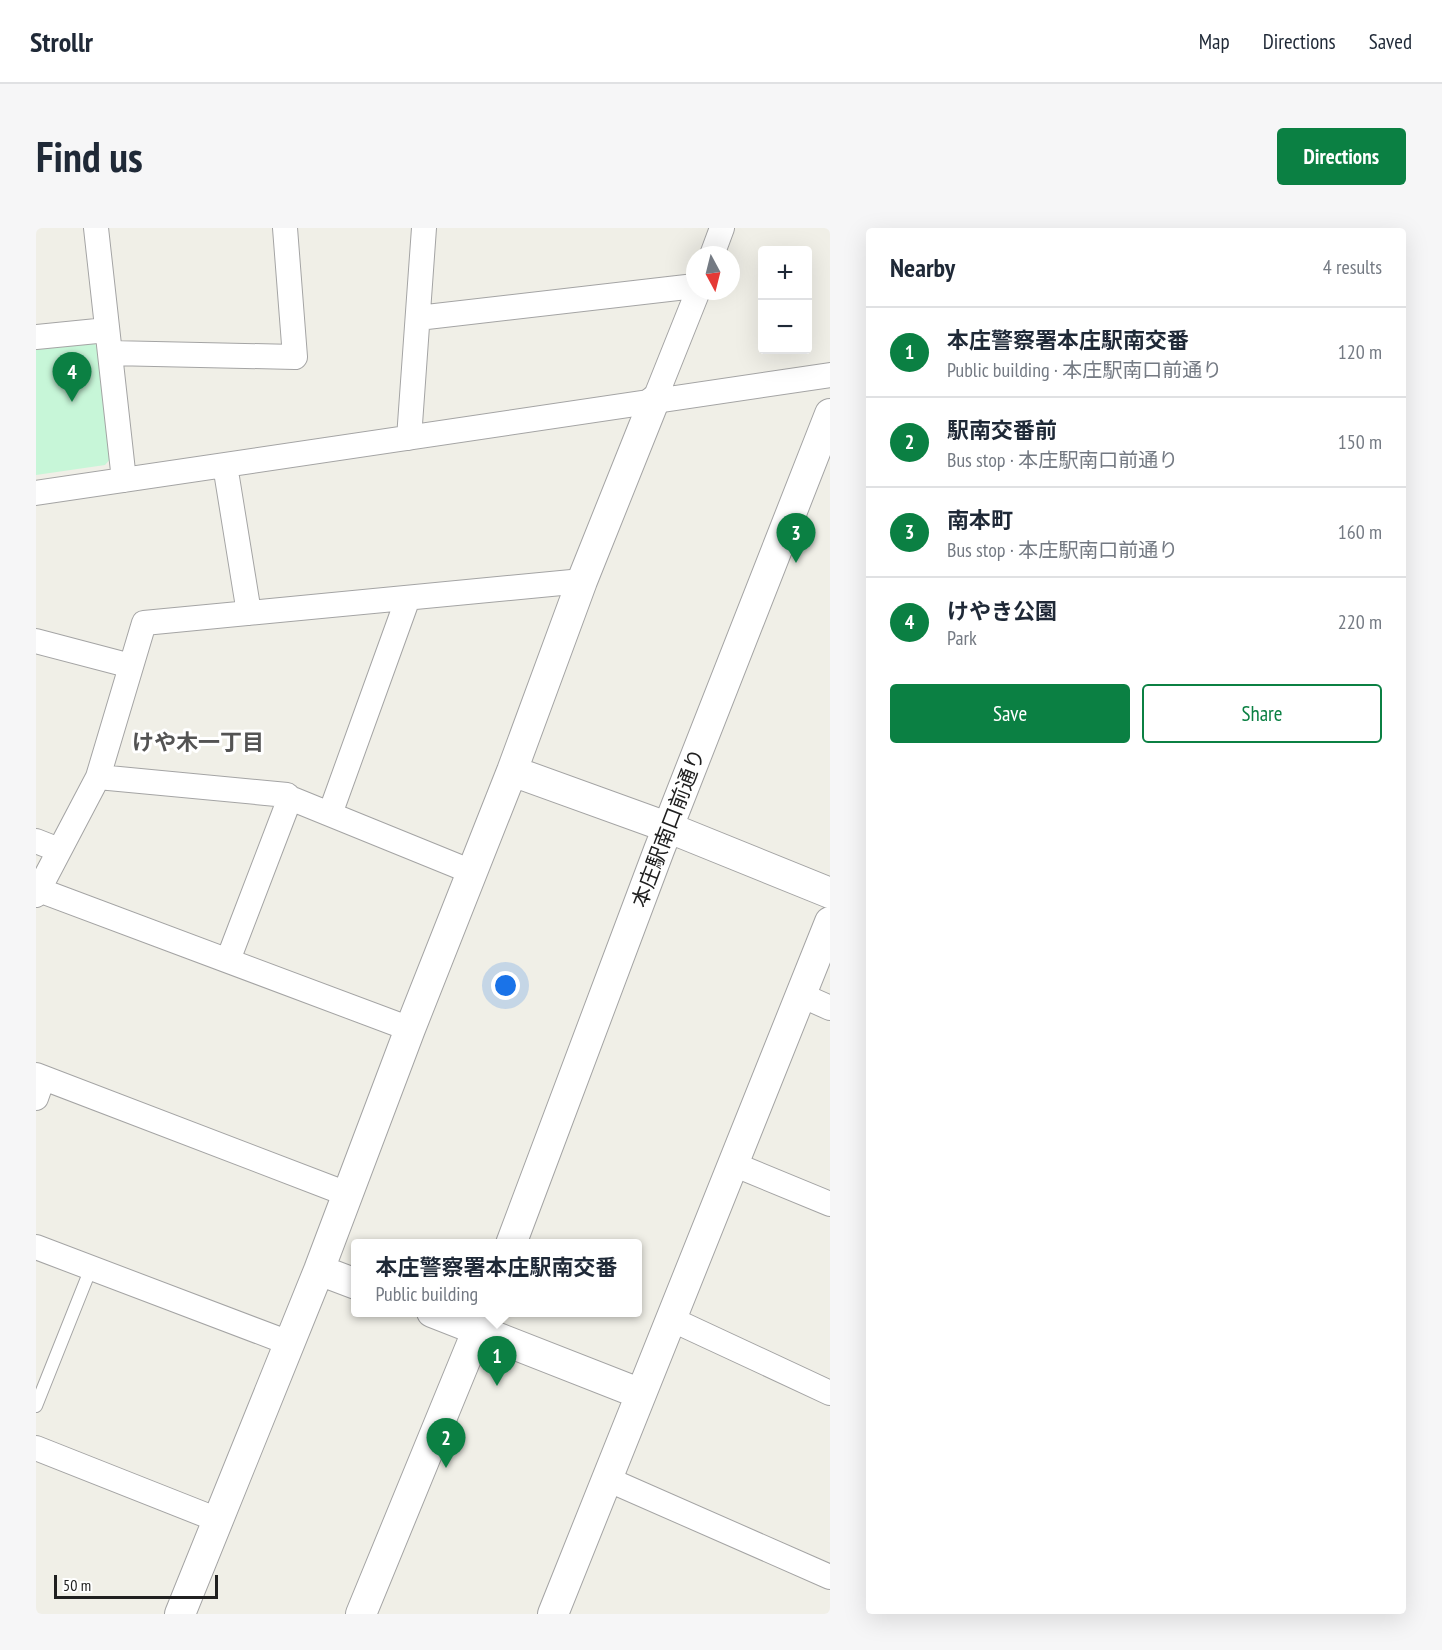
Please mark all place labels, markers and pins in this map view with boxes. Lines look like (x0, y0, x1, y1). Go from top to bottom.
pin: 4 (52, 352, 92, 402)
pin: 3 (776, 514, 816, 563)
pin: 1 (478, 1336, 516, 1386)
pin: 2 (426, 1418, 466, 1468)

